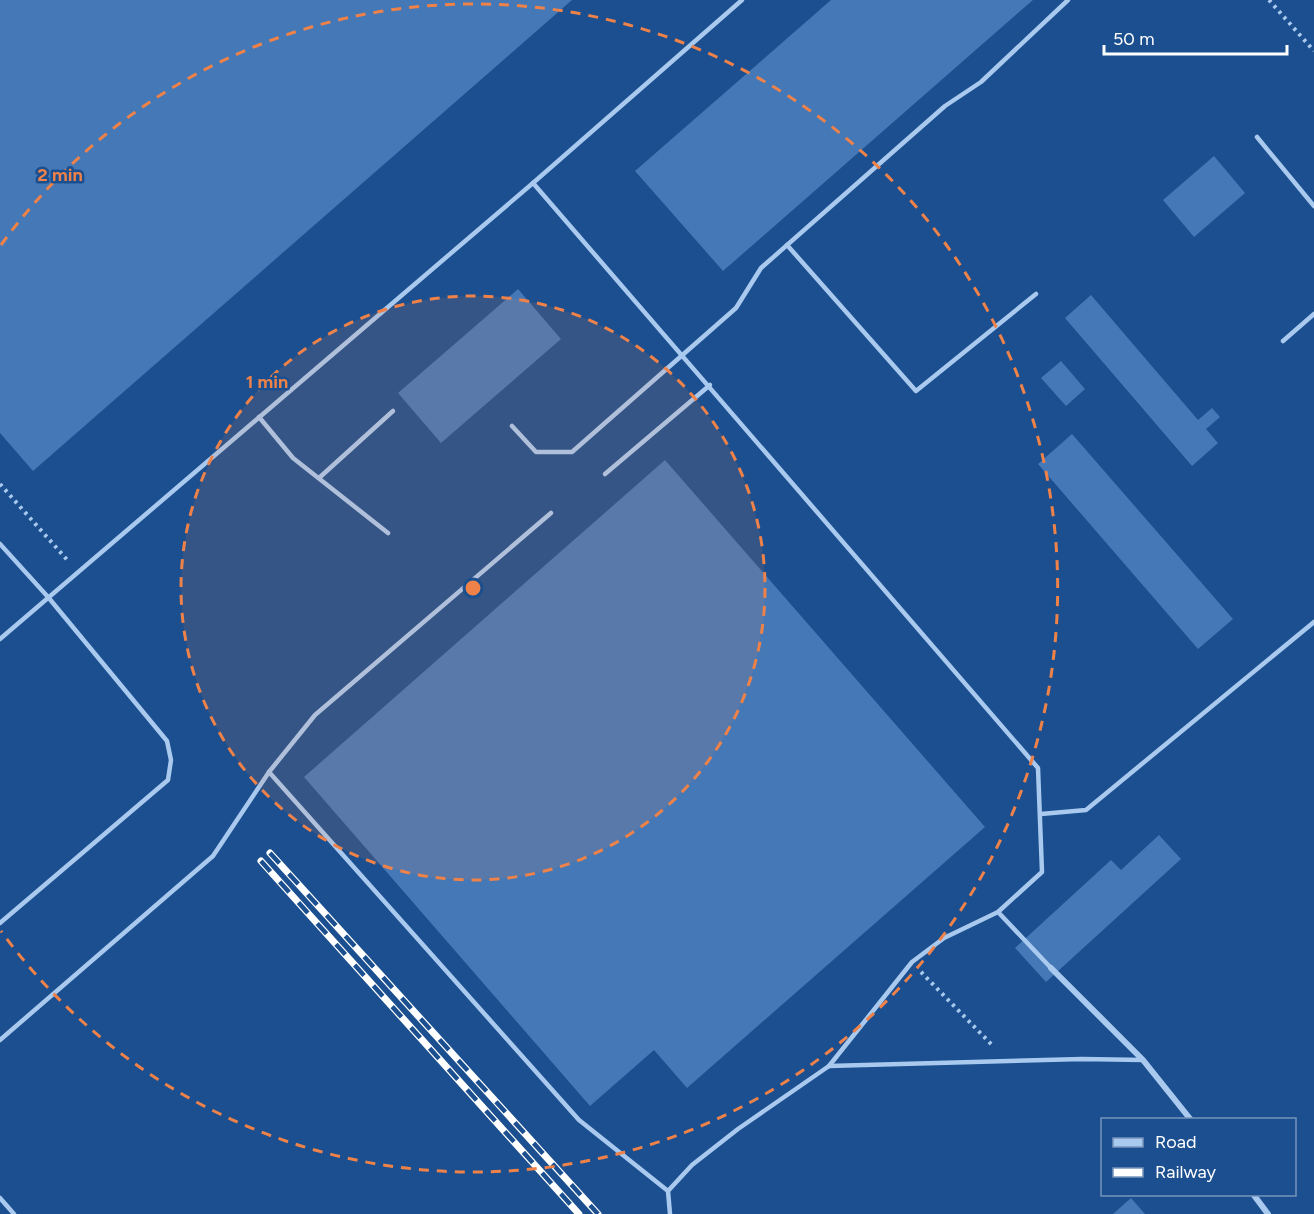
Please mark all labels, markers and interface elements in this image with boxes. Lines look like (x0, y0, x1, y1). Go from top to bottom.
scale bar (1104, 18, 1287, 56)
text: 50 m (1113, 28, 1155, 50)
text: 2 min (37, 164, 83, 186)
text: 1 min (246, 371, 288, 393)
centre of rings (463, 578, 483, 598)
legend (1101, 1118, 1296, 1196)
text: Road (1155, 1131, 1196, 1153)
text: Railway (1155, 1161, 1217, 1183)

